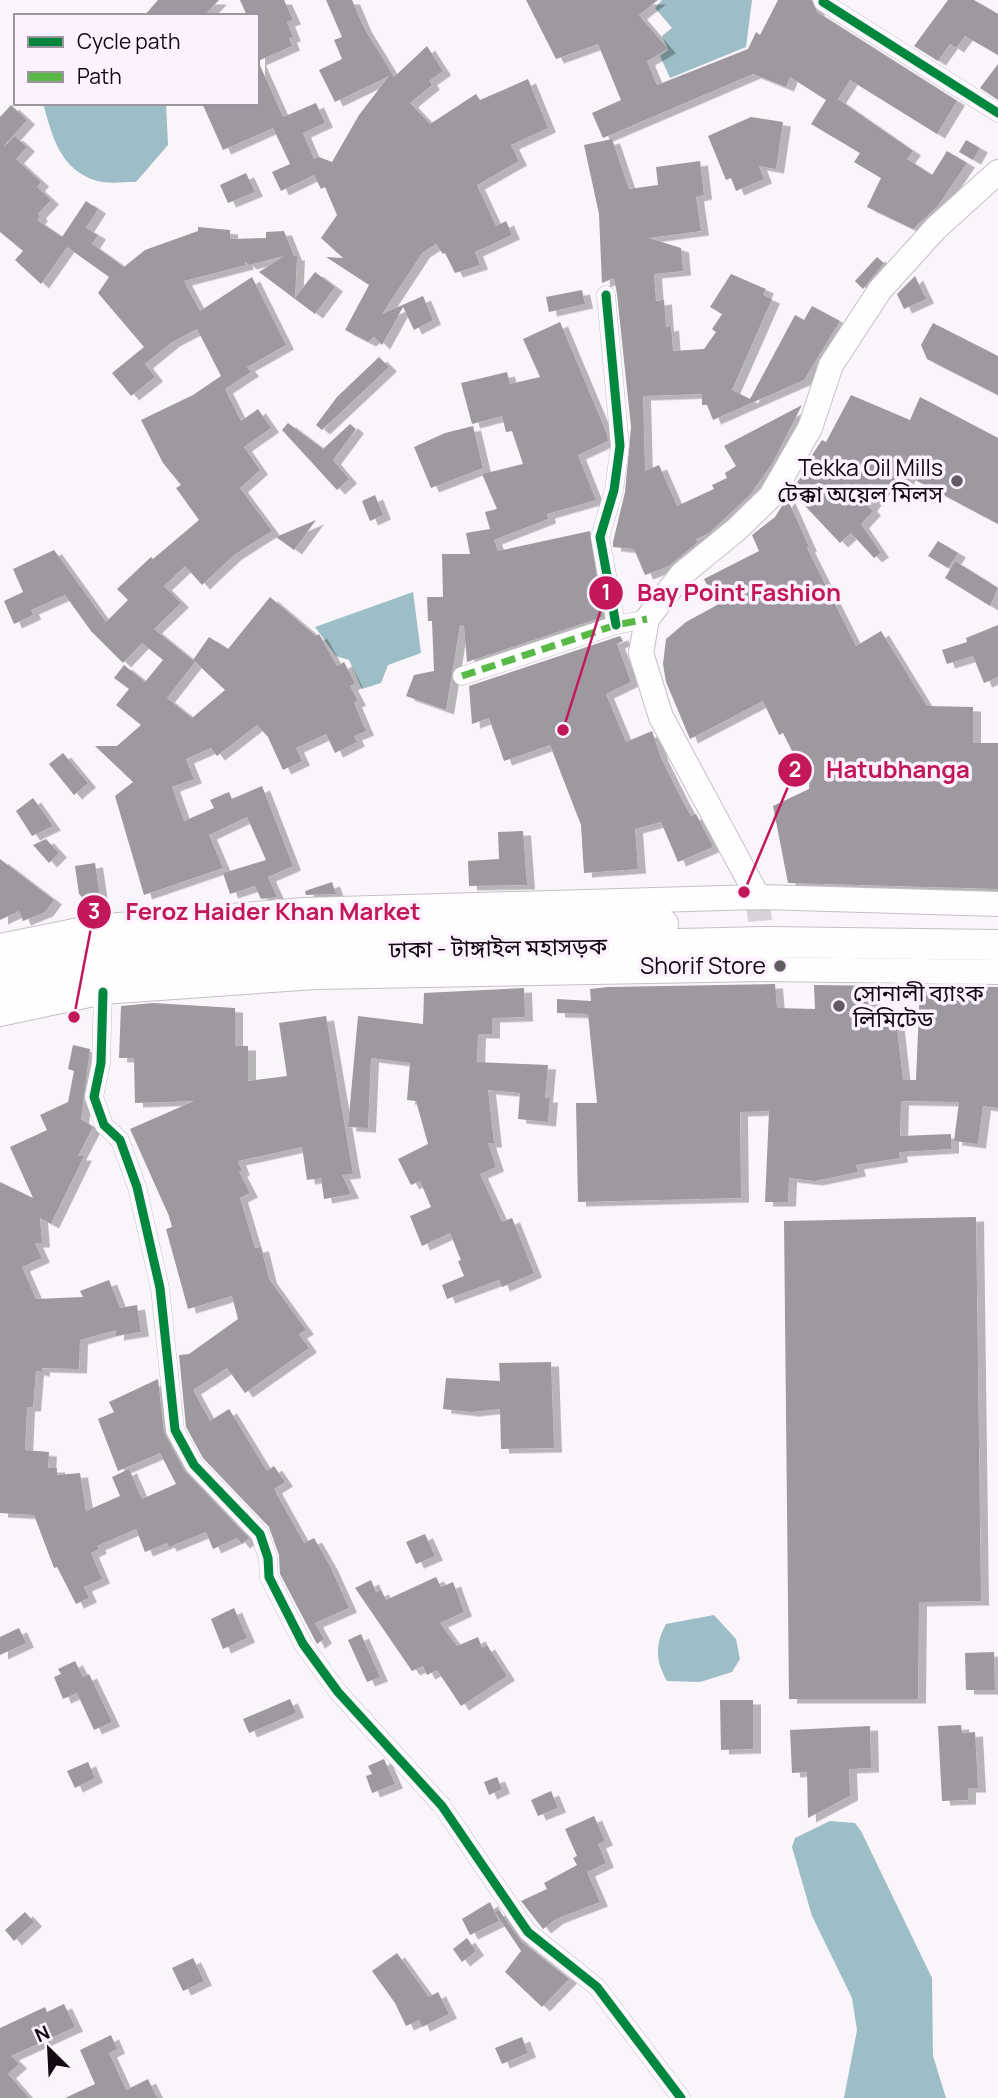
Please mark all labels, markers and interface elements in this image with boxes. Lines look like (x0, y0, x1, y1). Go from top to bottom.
legend (14, 14, 259, 105)
text: Cycle path (77, 27, 180, 55)
text: Path (77, 62, 122, 90)
place label: Tekka Oil Mills টেক্কা অয়েল মিলস (777, 451, 944, 509)
marker: Tekka Oil Mills টেক্কা অয়েল মিলস (949, 473, 965, 489)
callout: Bay Point Fashion (588, 570, 855, 615)
text: Bay Point Fashion (637, 575, 841, 608)
text: 1 (601, 578, 611, 606)
callout: Hatubhanga (777, 747, 984, 792)
text: Hatubhanga (826, 752, 970, 785)
text: 2 (789, 755, 801, 783)
callout: Feroz Haider Khan Market (77, 889, 435, 934)
text: Feroz Haider Khan Market (125, 894, 421, 927)
text: 3 (88, 897, 100, 925)
street label: ঢাকা - টাঙ্গাইল মহাসড়ক (388, 929, 608, 965)
place label: Shorif Store (640, 949, 766, 981)
marker: Shorif Store (772, 958, 788, 974)
place label: সোনালী ব্যাংক লিমিটেড (852, 976, 984, 1034)
marker: সোনালী ব্যাংক লিমিটেড (831, 998, 847, 1014)
north arrow (14, 2014, 84, 2084)
text: N (31, 2019, 54, 2048)

